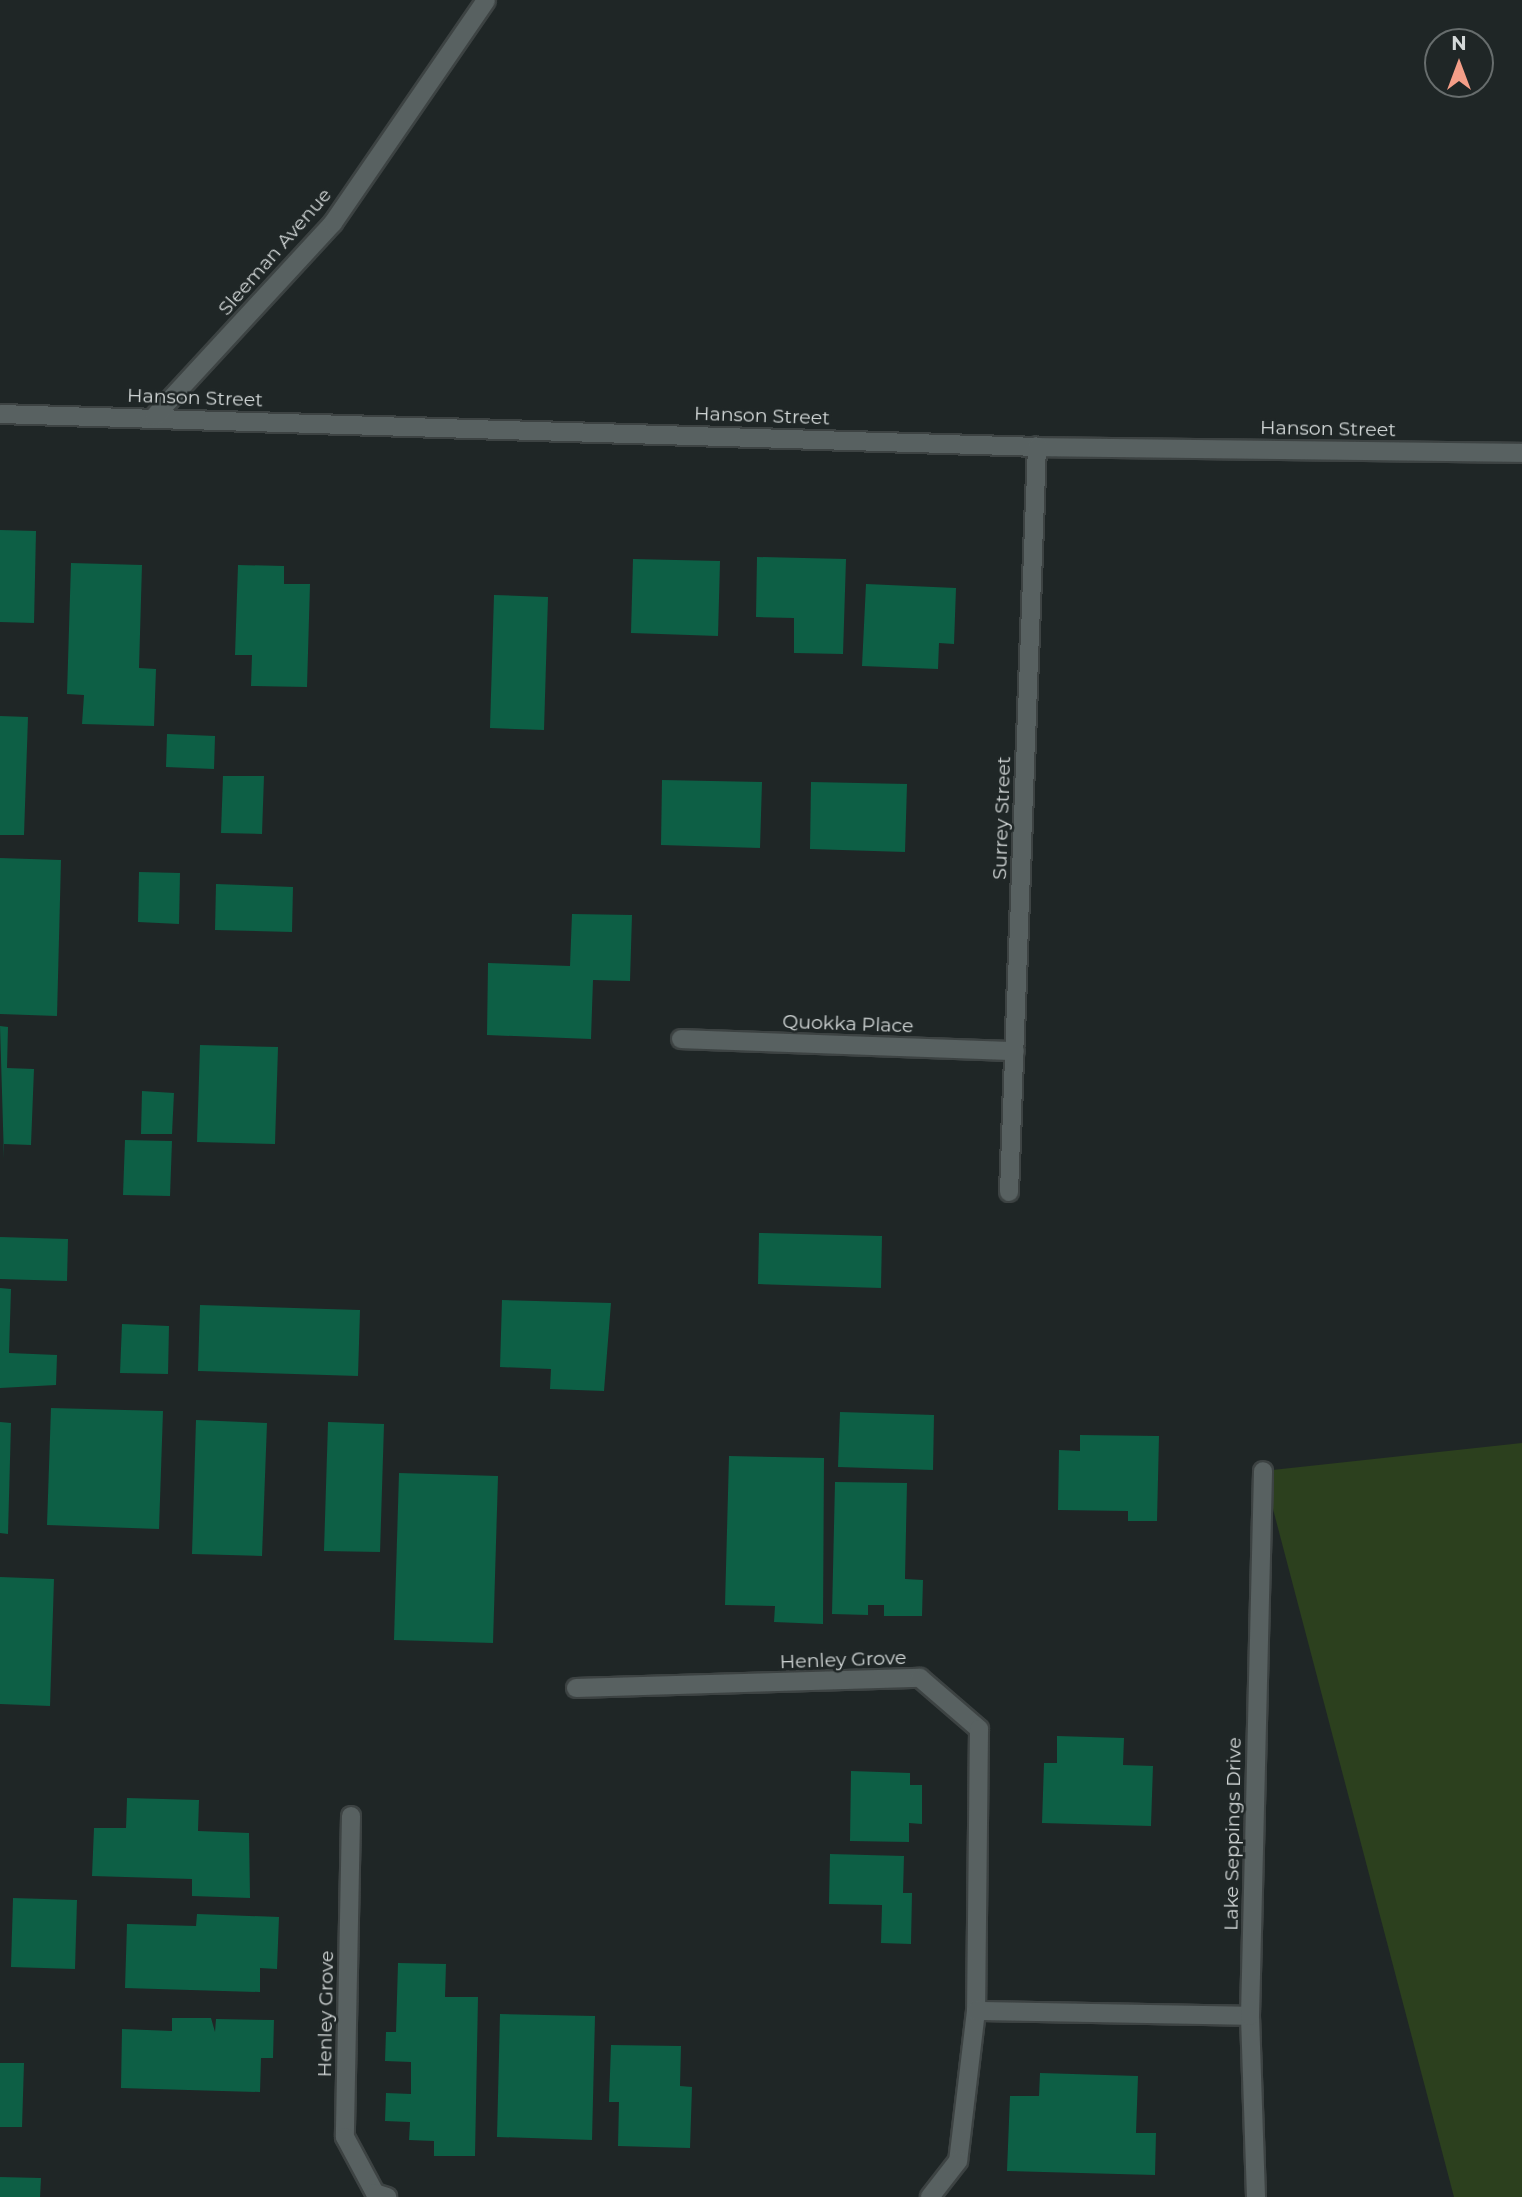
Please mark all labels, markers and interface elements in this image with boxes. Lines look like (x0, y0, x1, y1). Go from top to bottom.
north arrow (1424, 28, 1494, 98)
text: N (1451, 32, 1467, 55)
street label: Sleeman Avenue (214, 184, 336, 320)
street label: Hanson Street (127, 384, 263, 412)
street label: Hanson Street (694, 402, 830, 430)
street label: Hanson Street (1260, 416, 1396, 442)
street label: Surrey Street (988, 756, 1016, 880)
street label: Quokka Place (782, 1010, 914, 1038)
street label: Henley Grove (779, 1646, 907, 1674)
street label: Lake Seppings Drive (1220, 1737, 1246, 1931)
street label: Henley Grove (313, 1950, 339, 2078)

